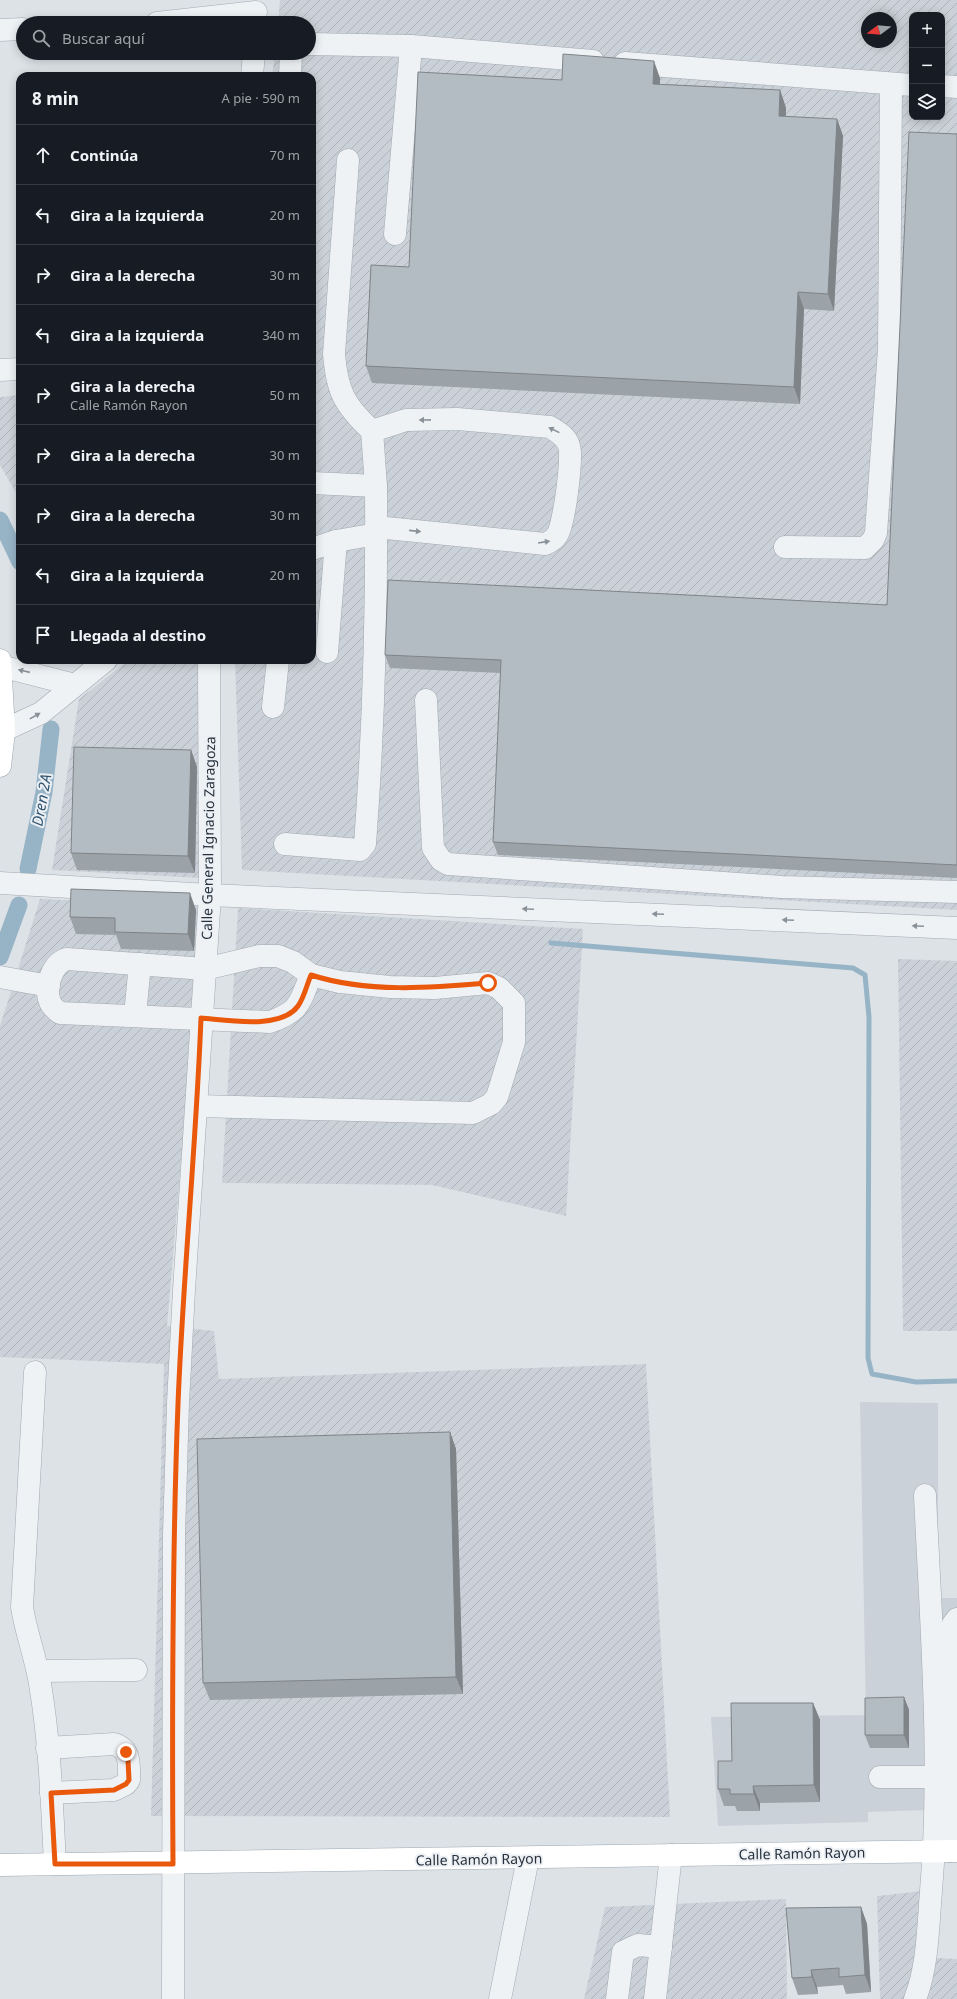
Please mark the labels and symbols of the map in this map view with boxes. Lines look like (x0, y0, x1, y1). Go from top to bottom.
north arrow (861, 12, 897, 48)
one-way arrow (418, 417, 431, 423)
one-way arrow (548, 427, 560, 433)
one-way arrow (409, 528, 421, 534)
one-way arrow (538, 539, 551, 545)
one-way arrow (18, 668, 30, 674)
one-way arrow (29, 713, 41, 720)
street label: Calle General Ignacio Zaragoza (197, 736, 219, 940)
water label: Dren 2A (27, 772, 55, 828)
one-way arrow (522, 905, 534, 912)
one-way arrow (652, 911, 664, 918)
one-way arrow (781, 917, 794, 923)
one-way arrow (911, 923, 924, 929)
route start (479, 974, 497, 992)
route end (117, 1743, 135, 1761)
street label: Calle Ramón Rayon (738, 1842, 866, 1864)
street label: Calle Ramón Rayon (415, 1848, 543, 1870)

